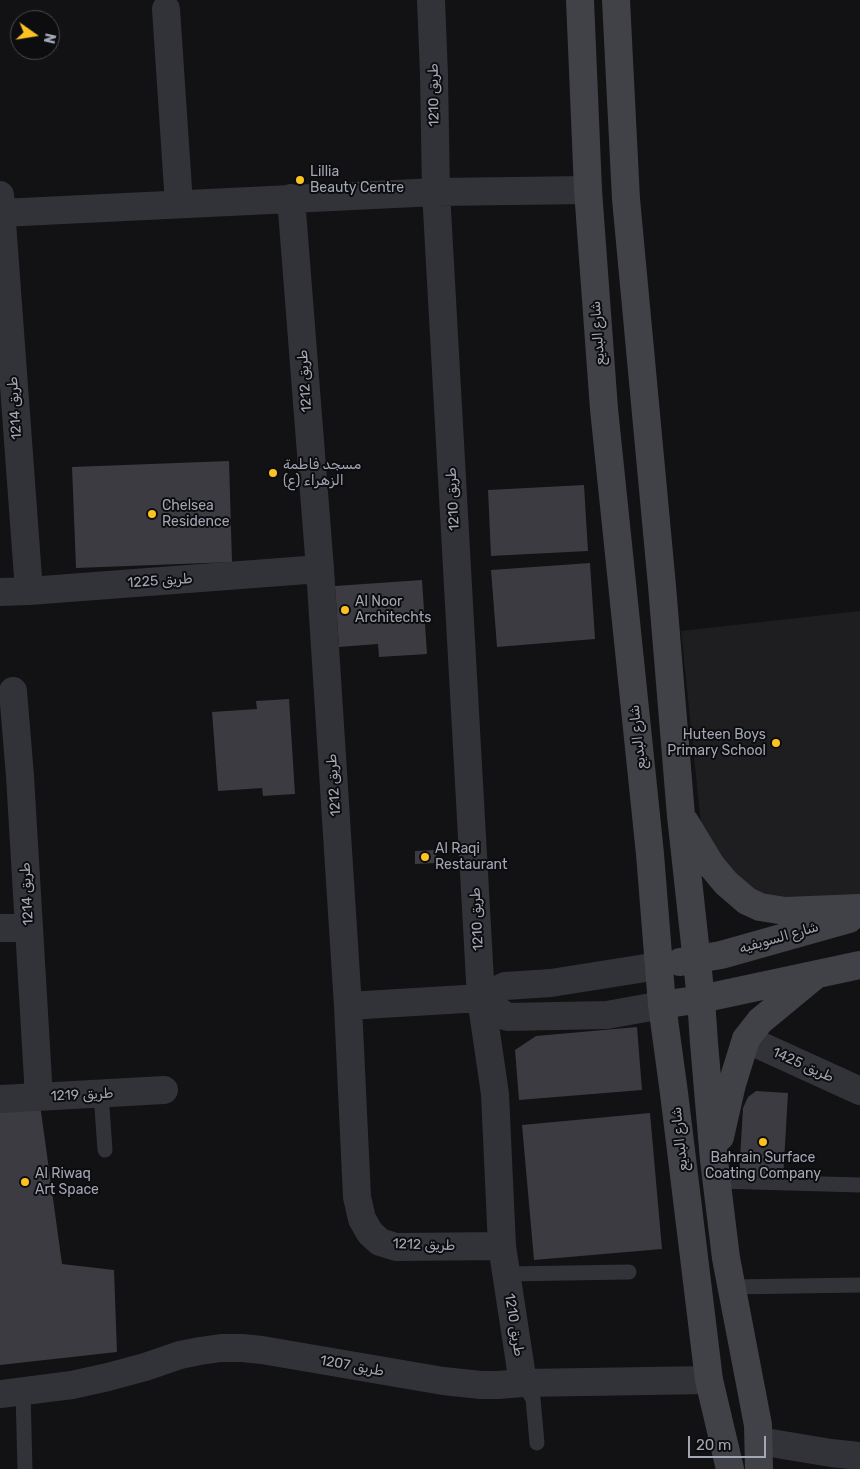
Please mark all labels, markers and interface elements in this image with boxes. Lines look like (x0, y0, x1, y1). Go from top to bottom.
north arrow (10, 10, 60, 60)
text: N (40, 31, 59, 45)
street label: طريق 1210 (425, 63, 443, 127)
place label: Lillia Beauty Centre (310, 164, 404, 196)
marker: Lillia Beauty Centre (294, 174, 306, 186)
street label: شارع البديع (587, 300, 609, 366)
street label: طريق 1212 (294, 349, 316, 413)
street label: طريق 1214 (4, 376, 26, 440)
place label: مسجد فاطمة الزهراء (ع) (283, 457, 361, 490)
marker: مسجد فاطمة الزهراء (ع) (267, 467, 279, 479)
street label: طريق 1210 (443, 467, 463, 531)
place label: Chelsea Residence (162, 498, 230, 530)
marker: Chelsea Residence (146, 508, 158, 520)
street label: طريق 1225 (127, 570, 193, 592)
place label: Al Noor Architechts (355, 594, 431, 626)
marker: Al Noor Architechts (339, 604, 351, 616)
street label: شارع البديع (626, 704, 650, 770)
place label: Huteen Boys Primary School (667, 727, 766, 760)
marker: Huteen Boys Primary School (770, 737, 782, 749)
street label: طريق 1212 (323, 753, 345, 817)
place label: Al Raqi Restaurant (435, 841, 507, 874)
marker: Al Raqi Restaurant (419, 851, 431, 863)
street label: طريق 1214 (17, 862, 37, 926)
street label: طريق 1210 (467, 887, 487, 951)
street label: شارع السويفيه (737, 919, 821, 957)
street label: طريق 1425 (770, 1044, 836, 1086)
street label: طريق 1219 (50, 1085, 114, 1105)
street label: شارع البديع (668, 1106, 692, 1172)
marker: Bahrain Surface Coating Company (757, 1136, 769, 1148)
place label: Bahrain Surface Coating Company (705, 1150, 821, 1182)
place label: Al Riwaq Art Space (35, 1166, 99, 1198)
marker: Al Riwaq Art Space (19, 1176, 31, 1188)
street label: طريق 1212 (392, 1236, 456, 1254)
street label: طريق 1210 (501, 1292, 527, 1358)
street label: طريق 1207 (319, 1352, 385, 1380)
scale bar (690, 1426, 768, 1458)
text: 20 m (696, 1436, 731, 1454)

